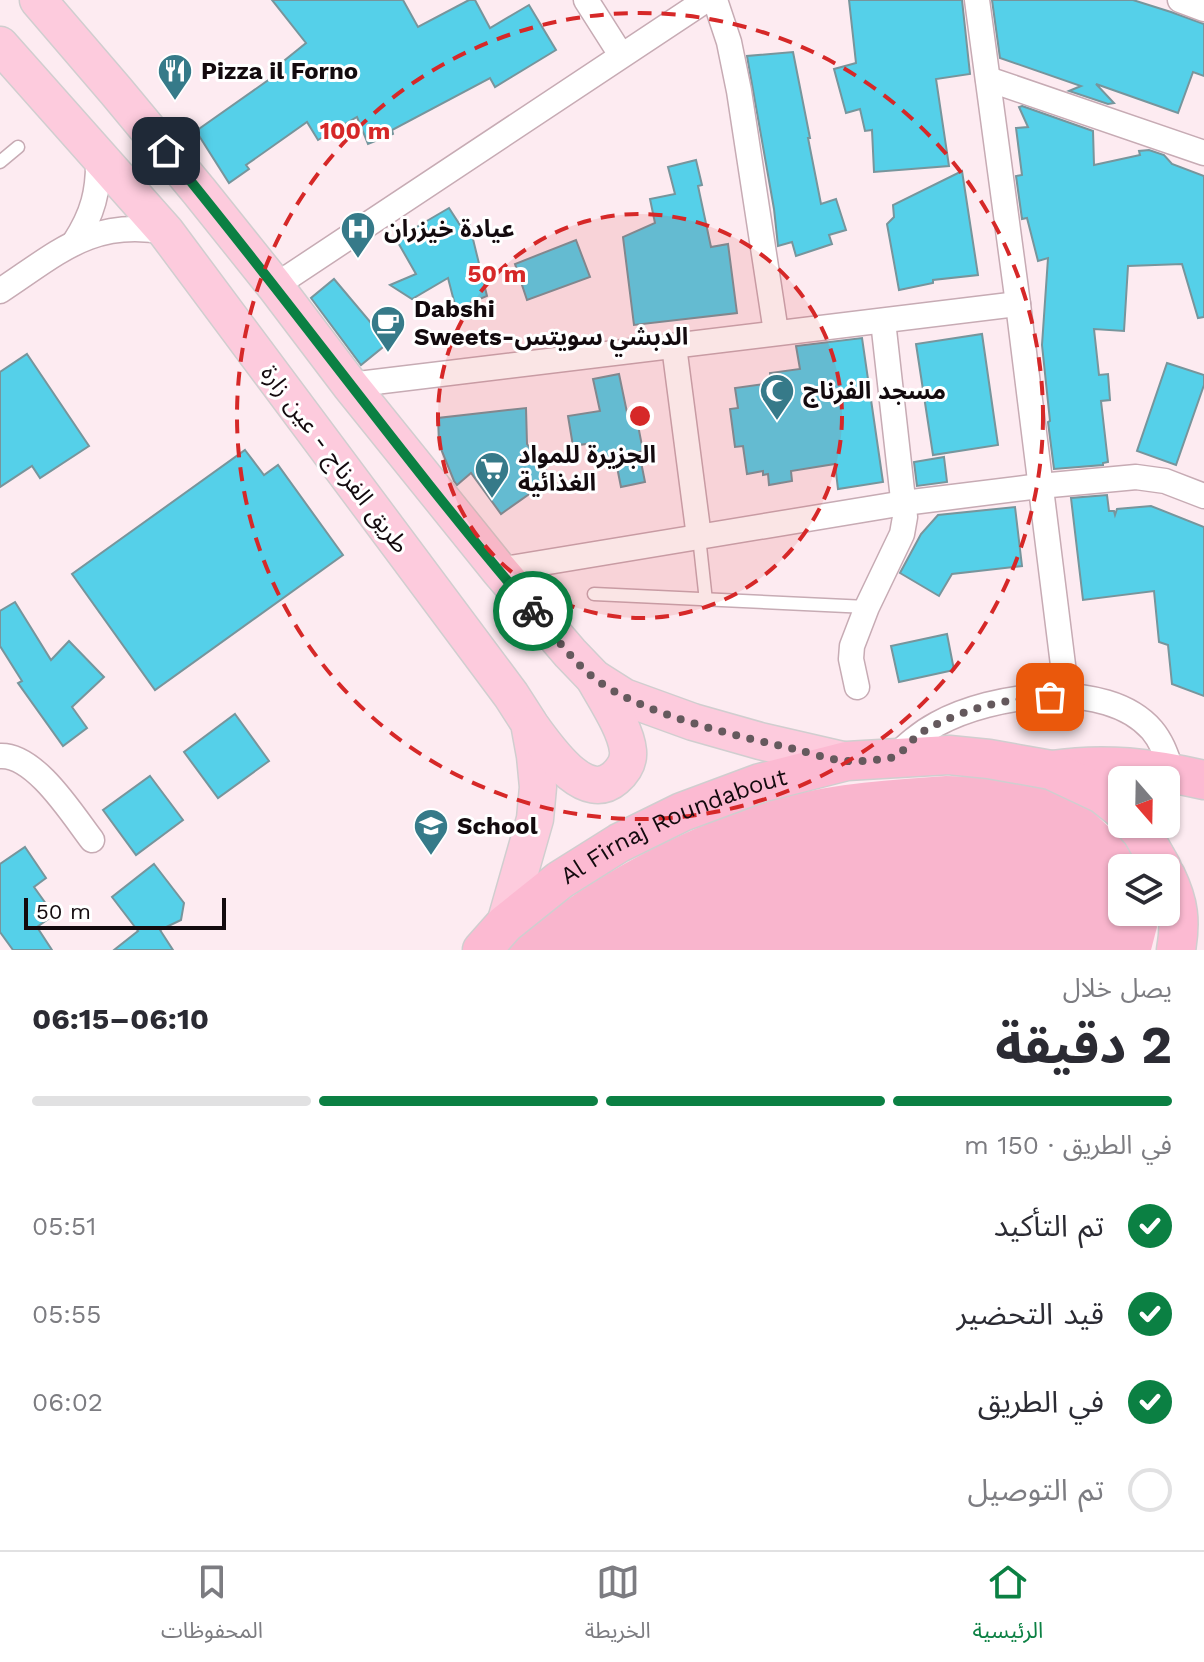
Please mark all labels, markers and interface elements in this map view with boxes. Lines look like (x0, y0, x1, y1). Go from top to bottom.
restaurant icon: Pizza il Forno (156, 52, 194, 102)
place label: Pizza il Forno (201, 57, 358, 85)
pin (132, 117, 200, 185)
text: 100 m (320, 117, 390, 145)
icon: home (144, 129, 188, 173)
hospital icon: عيادة خيزران (339, 210, 377, 260)
place label: عيادة خيزران (384, 215, 515, 243)
text: 50 m (468, 260, 526, 288)
place label: Dabshi Sweets-الدبشي سويتس (414, 295, 688, 357)
cafe icon: Dabshi Sweets-الدبشي سويتس (369, 304, 407, 354)
street label: طريق الفرناج - عين زارة (253, 360, 415, 560)
mosque icon: مسجد الفرناج (758, 372, 796, 422)
place label: مسجد الفرناج (803, 377, 946, 408)
centre of rings (626, 402, 654, 430)
place label: الجزيرة للمواد الغذائية (518, 441, 656, 497)
supermarket icon: الجزيرة للمواد الغذائية (473, 450, 511, 500)
courier (493, 571, 573, 651)
icon: bike (511, 589, 555, 633)
pin (1016, 663, 1084, 731)
icon: bag (1028, 675, 1072, 719)
street label: Al Firnaj Roundabout (555, 763, 790, 890)
north arrow (1108, 766, 1180, 838)
map controls (1108, 766, 1180, 926)
school or university icon: School (412, 807, 450, 857)
place label: School (457, 812, 538, 840)
button: layers (1108, 854, 1180, 926)
scale bar (24, 894, 226, 930)
text: 50 m (36, 899, 91, 924)
text: يصل خلال (1063, 973, 1172, 1003)
text: 06:10–06:15 (32, 1001, 209, 1036)
text: 2 دقيقة (995, 1015, 1172, 1076)
text: في الطريق · 150 m (964, 1130, 1172, 1160)
icon: check (1128, 1204, 1172, 1248)
text: تم التأكيد (994, 1208, 1104, 1243)
text: 05:51 (32, 1211, 96, 1241)
icon: check (1128, 1292, 1172, 1336)
text: قيد التحضير (956, 1296, 1104, 1331)
text: 05:55 (32, 1299, 101, 1329)
icon: check (1128, 1380, 1172, 1424)
text: في الطريق (978, 1384, 1104, 1419)
text: 06:02 (32, 1387, 103, 1417)
text: تم التوصيل (967, 1472, 1104, 1507)
tab: المحفوظات (161, 1560, 263, 1654)
tab: الخريطة (585, 1560, 651, 1654)
tab: الرئيسية (972, 1560, 1043, 1654)

